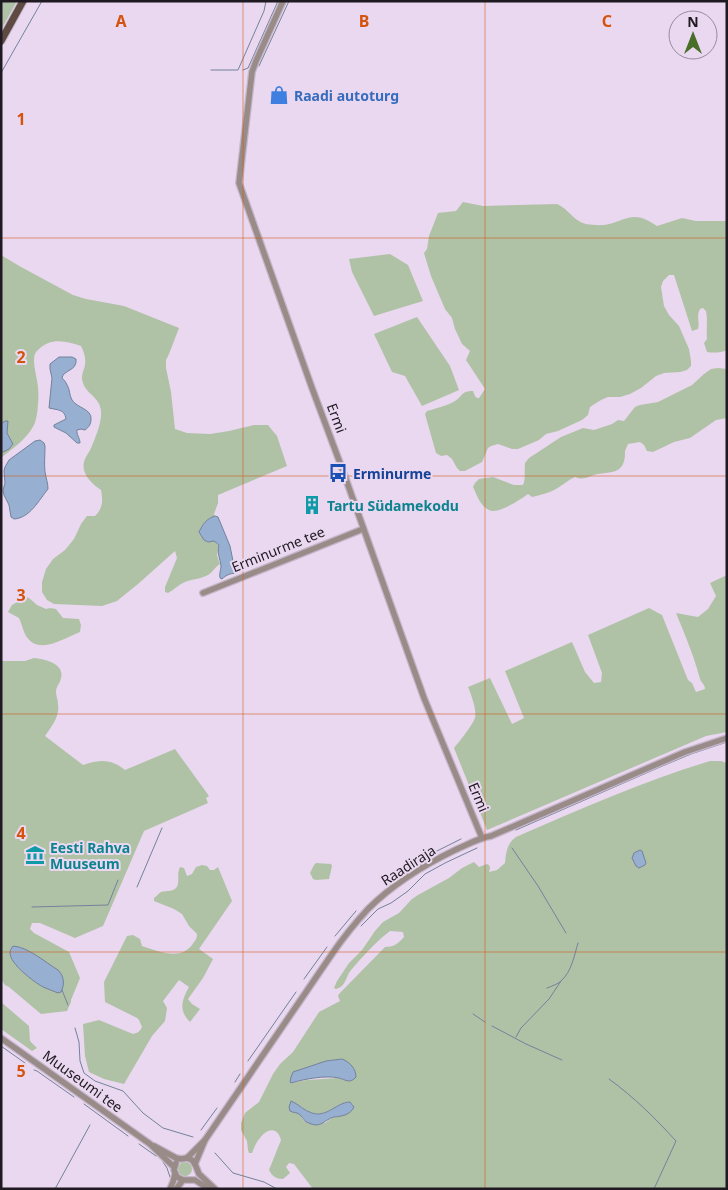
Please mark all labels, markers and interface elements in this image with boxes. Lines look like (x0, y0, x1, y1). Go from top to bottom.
text: A (115, 10, 127, 32)
text: B (359, 10, 369, 32)
text: C (602, 10, 612, 32)
north arrow (668, 10, 718, 60)
text: N (687, 12, 699, 31)
shop icon: Raadi autoturg (268, 84, 290, 106)
place label: Raadi autoturg (294, 86, 399, 105)
text: 1 (16, 108, 26, 130)
text: 2 (16, 346, 26, 368)
street label: Ermi (323, 400, 351, 436)
bus stop icon: Erminurme (327, 462, 349, 484)
place label: Erminurme (353, 464, 431, 483)
building icon: Tartu Südamekodu (301, 494, 323, 516)
place label: Tartu Südamekodu (327, 496, 459, 515)
street label: Erminurme tee (229, 522, 327, 576)
text: 3 (16, 584, 26, 606)
street label: Ermi (464, 779, 494, 815)
text: 4 (16, 822, 26, 844)
place label: Eesti Rahva Muuseum (50, 838, 130, 873)
street label: Raadiraja (377, 840, 439, 890)
museum icon: Eesti Rahva Muuseum (24, 844, 46, 866)
street label: Muuseumi tee (39, 1046, 127, 1117)
text: 5 (16, 1060, 26, 1082)

